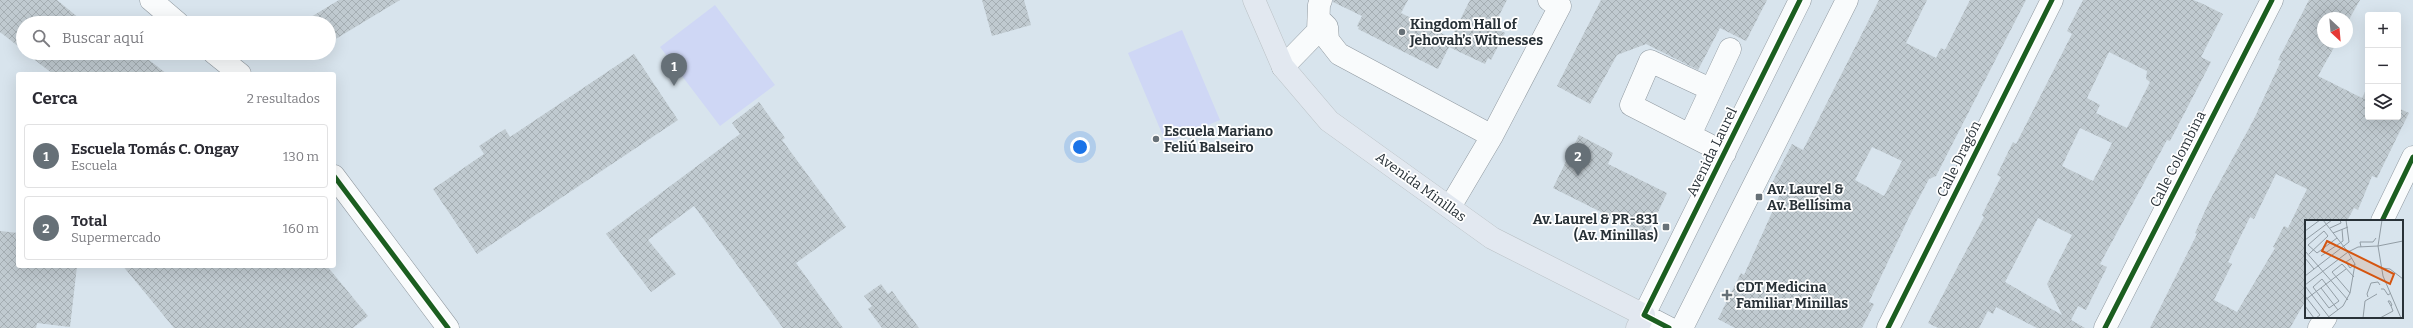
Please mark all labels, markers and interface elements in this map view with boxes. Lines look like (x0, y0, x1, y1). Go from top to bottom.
north arrow (2317, 12, 2353, 48)
map controls (2365, 12, 2401, 120)
button: + (2365, 12, 2401, 48)
search box (16, 16, 336, 60)
place label: Kingdom Hall of Jehovah’s Witnesses (1409, 16, 1543, 49)
icon: search (30, 27, 52, 49)
marker: Kingdom Hall of Jehovah’s Witnesses (1397, 27, 1407, 37)
text: Buscar aquí (62, 29, 144, 47)
button: − (2365, 48, 2401, 84)
pin: 1 (661, 53, 687, 86)
button: layers (2365, 84, 2401, 120)
text: Cerca (32, 88, 77, 109)
text: 2 resultados (247, 91, 320, 106)
street label: Avenida Laurel (1683, 105, 1741, 199)
street label: Calle Colombina (2146, 108, 2210, 210)
street label: Calle Dragón (1933, 118, 1985, 200)
place label: Escuela Mariano Feliú Balseiro (1164, 123, 1273, 156)
marker: Escuela Mariano Feliú Balseiro (1151, 134, 1161, 144)
your location (1070, 137, 1090, 157)
text: Escuela Tomás C. Ongay (71, 140, 239, 158)
pin: 2 (1565, 143, 1591, 176)
text: 1 (43, 149, 49, 164)
text: 130 m (283, 149, 319, 164)
street label: Avenida Minillas (1373, 149, 1469, 225)
text: Escuela (71, 158, 117, 173)
place label: Av. Laurel & Av. Bellísima (1767, 181, 1851, 214)
marker: Av. Laurel & Av. Bellísima (1754, 192, 1764, 202)
place label: Av. Laurel & PR-831 (Av. Minillas) (1533, 211, 1658, 244)
text: Total (71, 212, 107, 230)
inset map (2305, 220, 2403, 318)
text: 2 (42, 221, 50, 236)
text: 160 m (283, 221, 319, 236)
marker: Av. Laurel & PR-831 (Av. Minillas) (1661, 222, 1671, 232)
text: Supermercado (71, 230, 161, 245)
place label: CDT Medicina Familiar Minillas (1736, 279, 1848, 312)
marker: CDT Medicina Familiar Minillas (1721, 289, 1733, 301)

